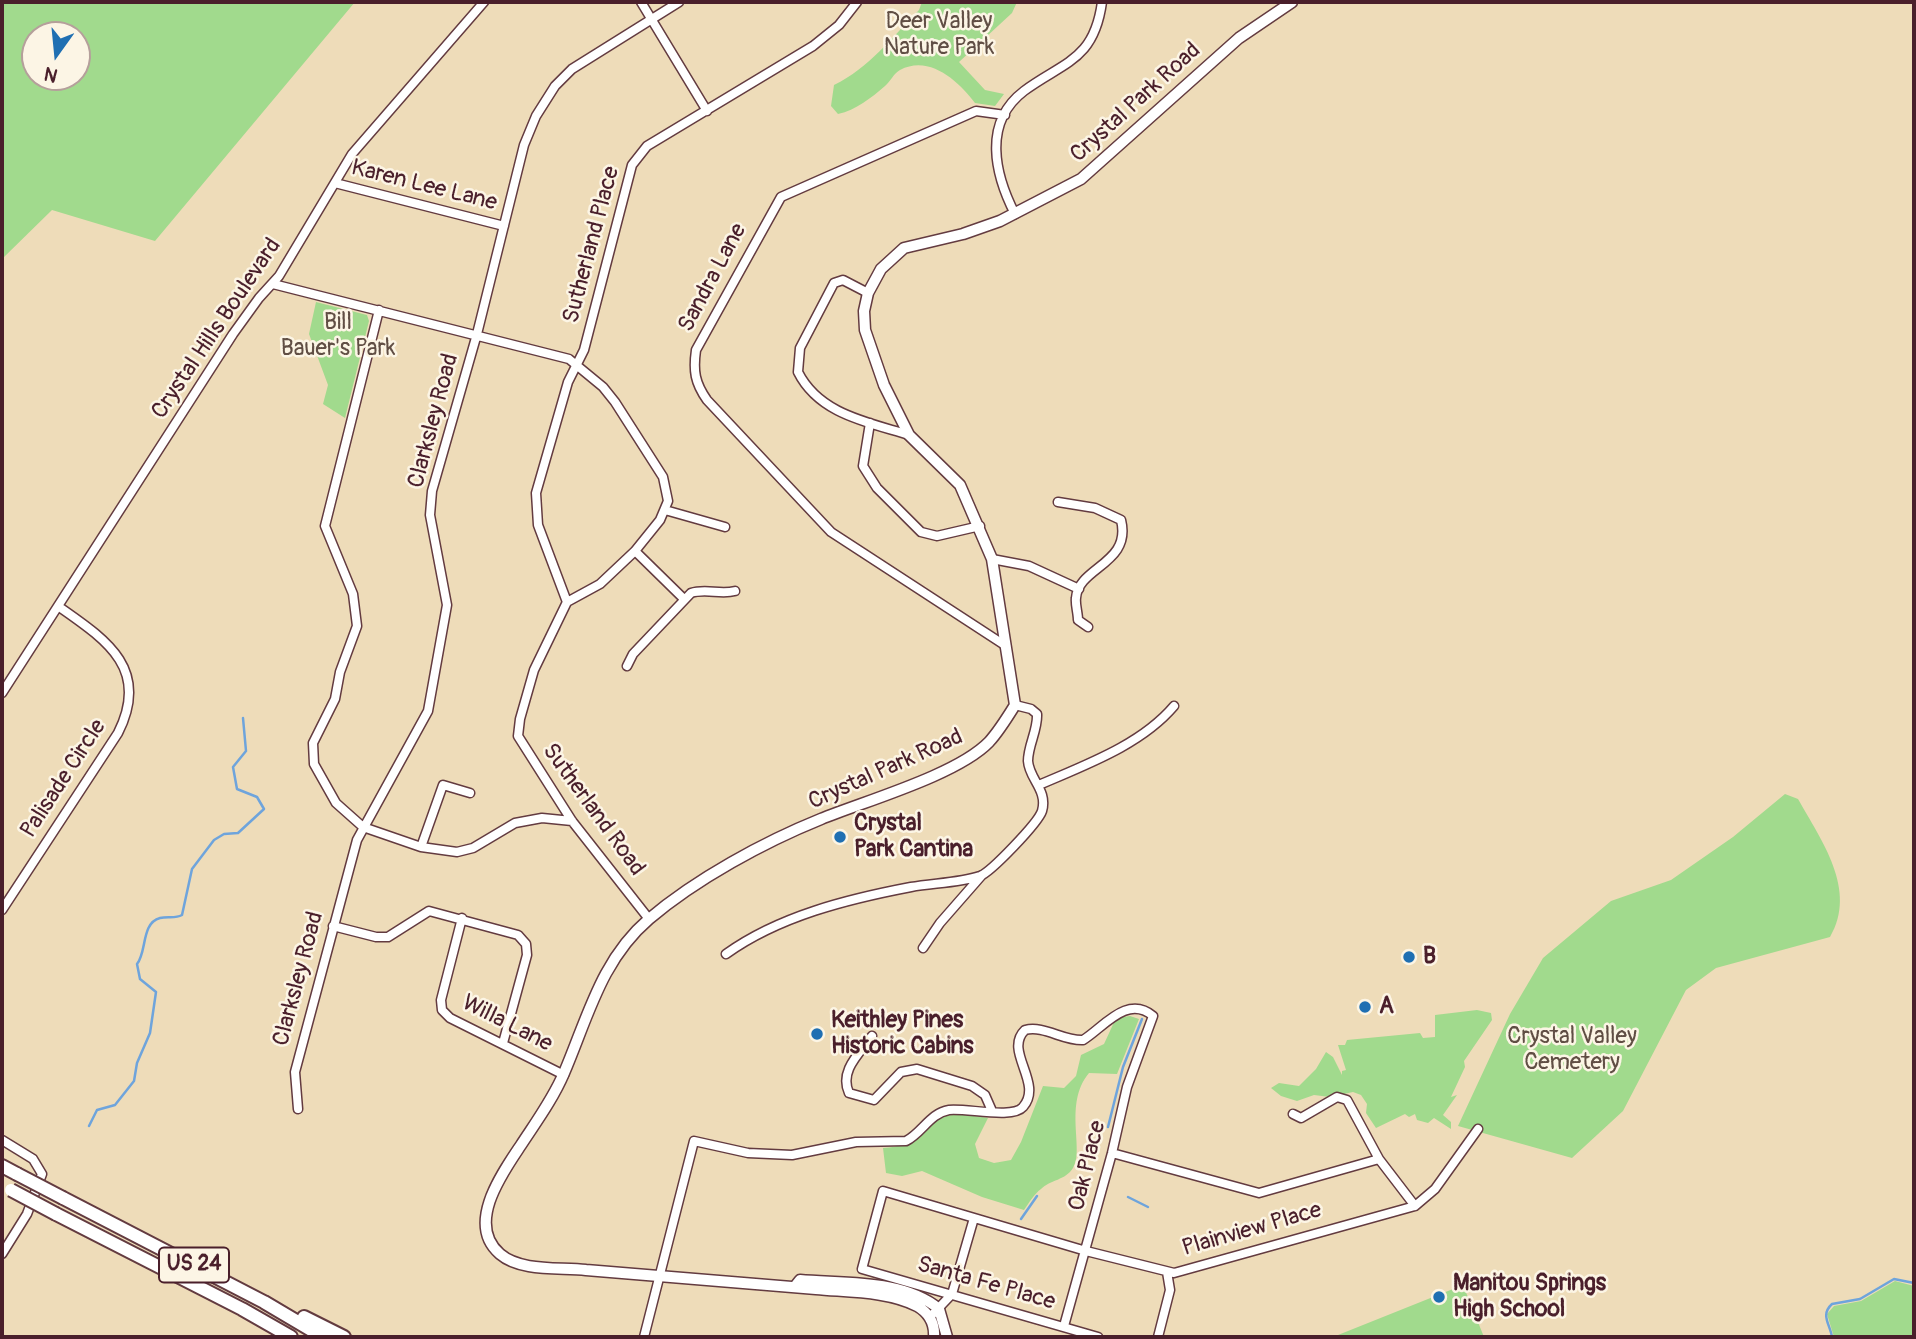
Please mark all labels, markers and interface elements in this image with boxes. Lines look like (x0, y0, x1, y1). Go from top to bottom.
park label: Deer Valley Nature Park (884, 8, 994, 62)
north arrow (21, 21, 91, 91)
street label: Crystal Park Road (1065, 37, 1207, 169)
text: N (42, 61, 60, 88)
street label: Karen Lee Lane (348, 155, 500, 217)
street label: Sutherland Place (558, 164, 626, 326)
street label: Sandra Lane (673, 219, 753, 337)
street label: Crystal Hills Boulevard (146, 234, 288, 424)
park label: Bill Bauer's Park (281, 309, 395, 363)
street label: Clarksley Road (403, 351, 465, 491)
street label: Palisade Circle (15, 715, 113, 843)
street label: Crystal Park Road (805, 724, 967, 816)
street label: Sutherland Road (536, 738, 650, 882)
place label: Crystal Park Cantina (854, 810, 973, 864)
marker: Crystal Park Cantina (832, 829, 848, 845)
street label: Clarksley Road (268, 909, 330, 1049)
place label: B (1423, 943, 1436, 971)
marker: B (1401, 949, 1417, 965)
street label: Willa Lane (457, 990, 557, 1058)
place label: A (1379, 993, 1394, 1021)
marker: A (1357, 999, 1373, 1015)
place label: Keithley Pines Historic Cabins (831, 1007, 973, 1061)
park label: Crystal Valley Cemetery (1507, 1023, 1637, 1077)
marker: Keithley Pines Historic Cabins (809, 1026, 825, 1042)
street label: Oak Place (1064, 1118, 1112, 1214)
street label: Plainview Place (1179, 1197, 1325, 1263)
road number: US 24 (159, 1248, 229, 1282)
street label: Santa Fe Place (914, 1251, 1058, 1317)
place label: Manitou Springs High School (1453, 1270, 1606, 1324)
marker: Manitou Springs High School (1431, 1289, 1447, 1305)

